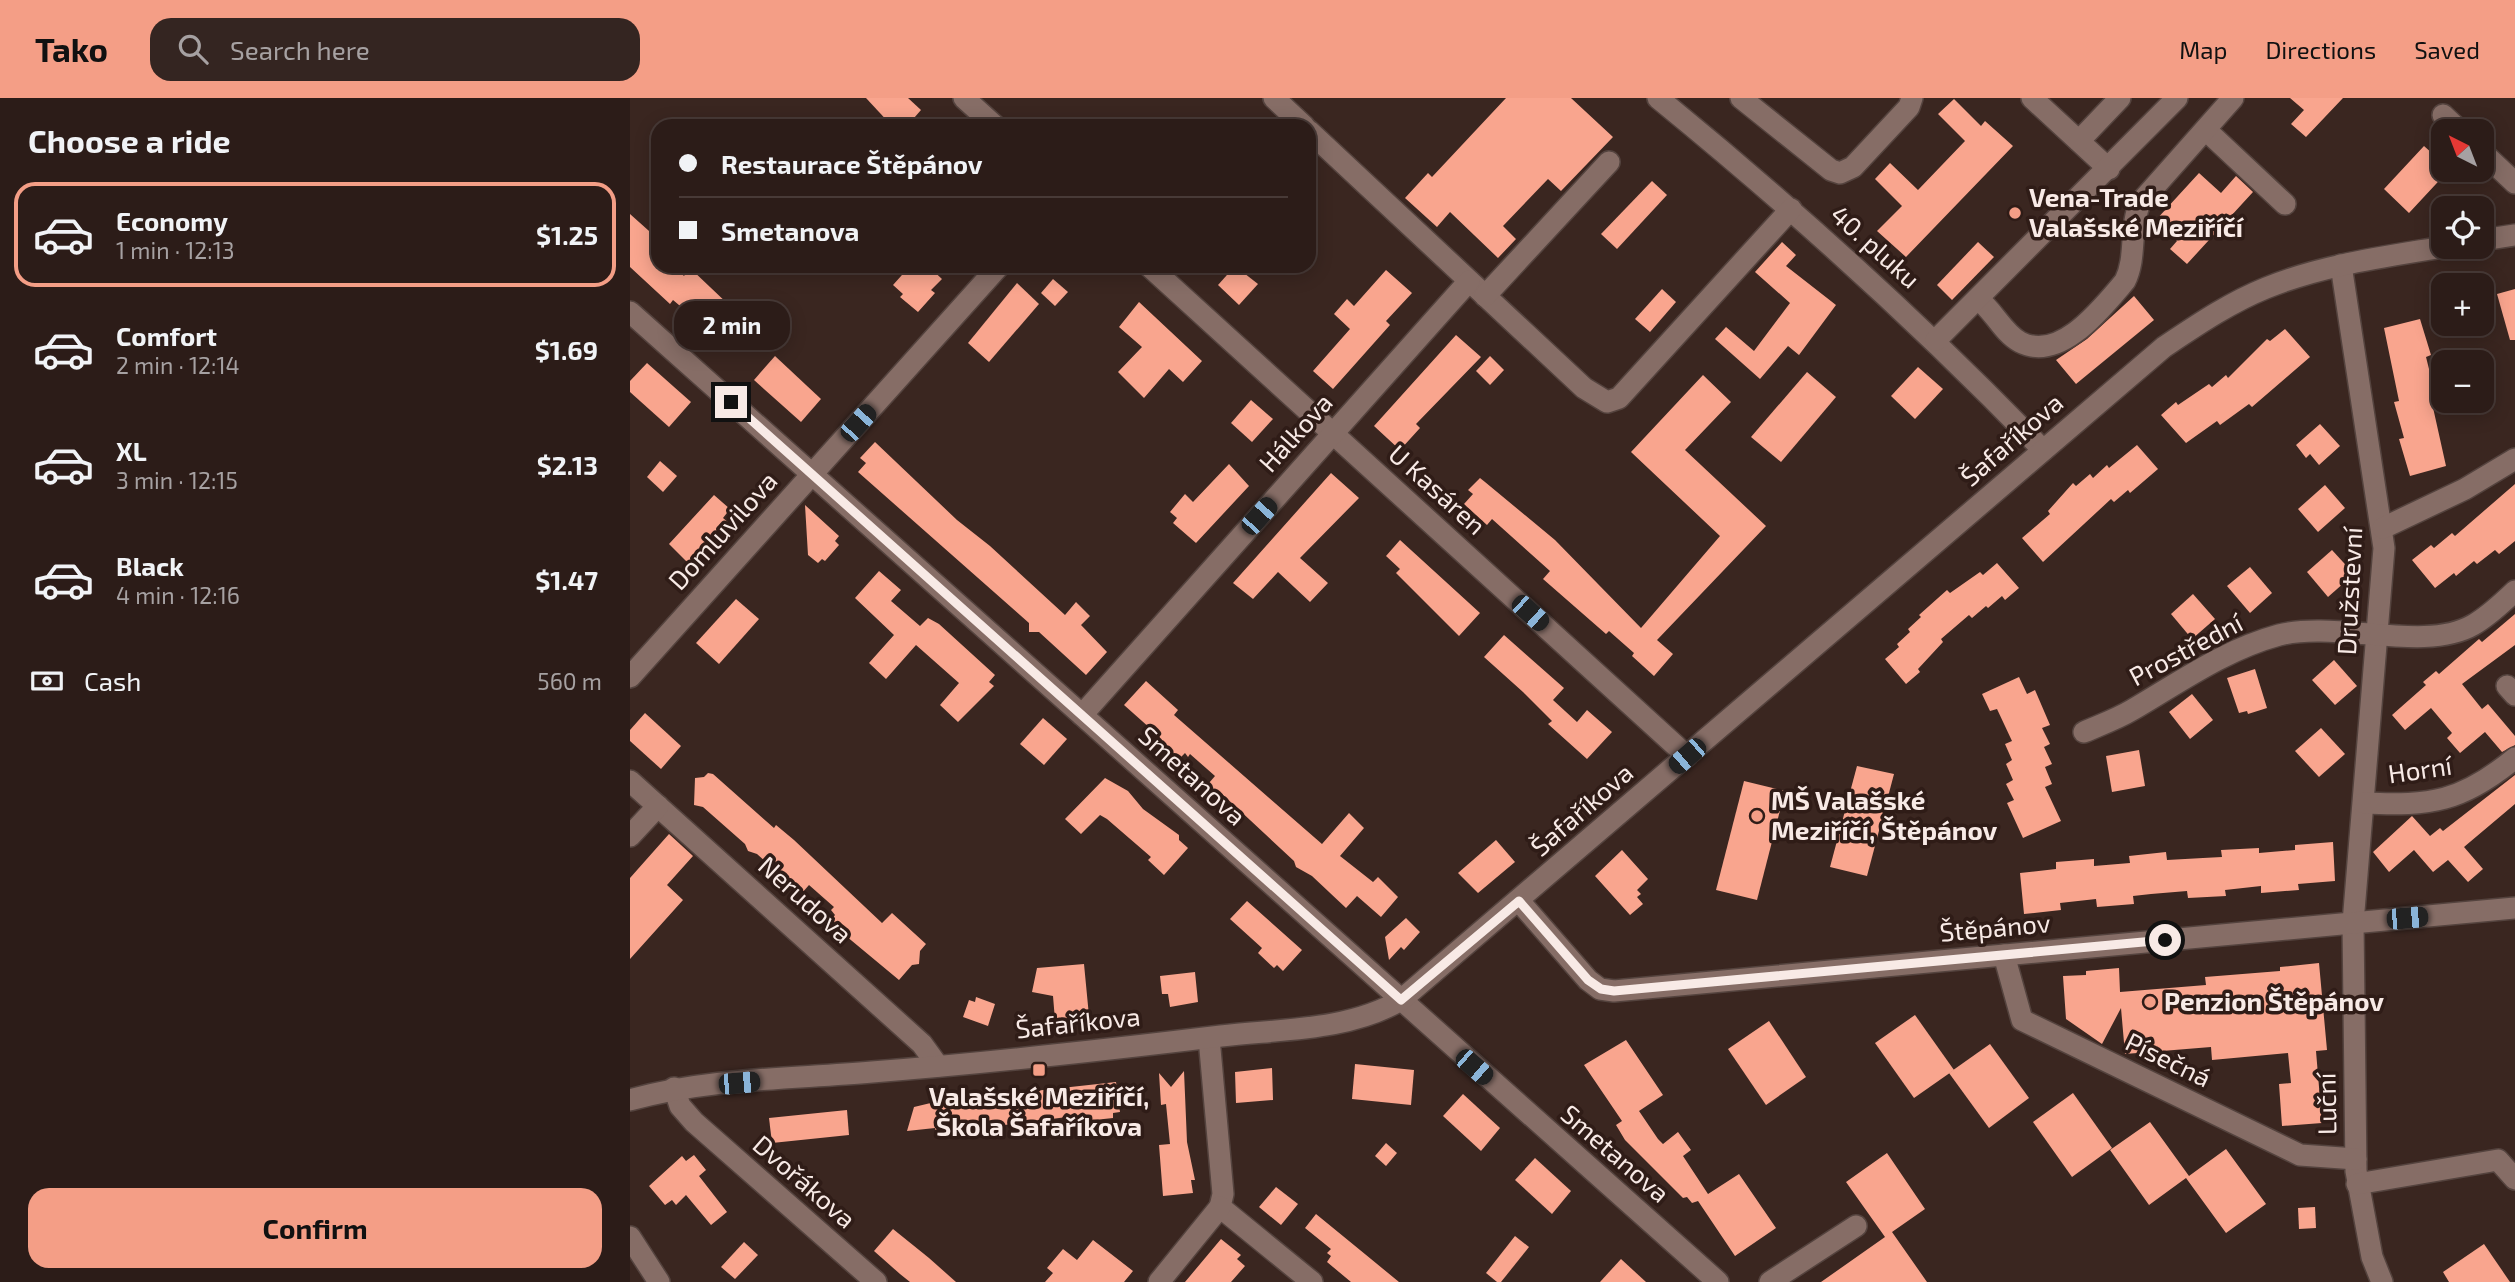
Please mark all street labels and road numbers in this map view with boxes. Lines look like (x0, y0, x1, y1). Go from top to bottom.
street label: 40. pluku (1825, 198, 1927, 294)
street label: Hálkova (1252, 386, 1338, 478)
street label: Šafaříkova (1954, 386, 2068, 492)
street label: U Kasáren (1383, 437, 1493, 540)
street label: Domluvilova (661, 465, 783, 595)
street label: Družstevní (2330, 525, 2367, 656)
street label: Prostřední (2123, 605, 2249, 691)
street label: Smetanova (1133, 719, 1253, 831)
street label: Horní (2386, 748, 2455, 788)
street label: Šafaříkova (1524, 756, 1638, 862)
street label: Nerudova (753, 849, 859, 949)
street label: Štěpánov (1938, 906, 2052, 947)
street label: Šafaříkova (1014, 1000, 1142, 1043)
street label: Písečná (2121, 1025, 2216, 1093)
street label: Luční (2309, 1071, 2342, 1136)
street label: Smetanova (1556, 1097, 1676, 1208)
street label: Dvořákova (747, 1128, 863, 1234)

